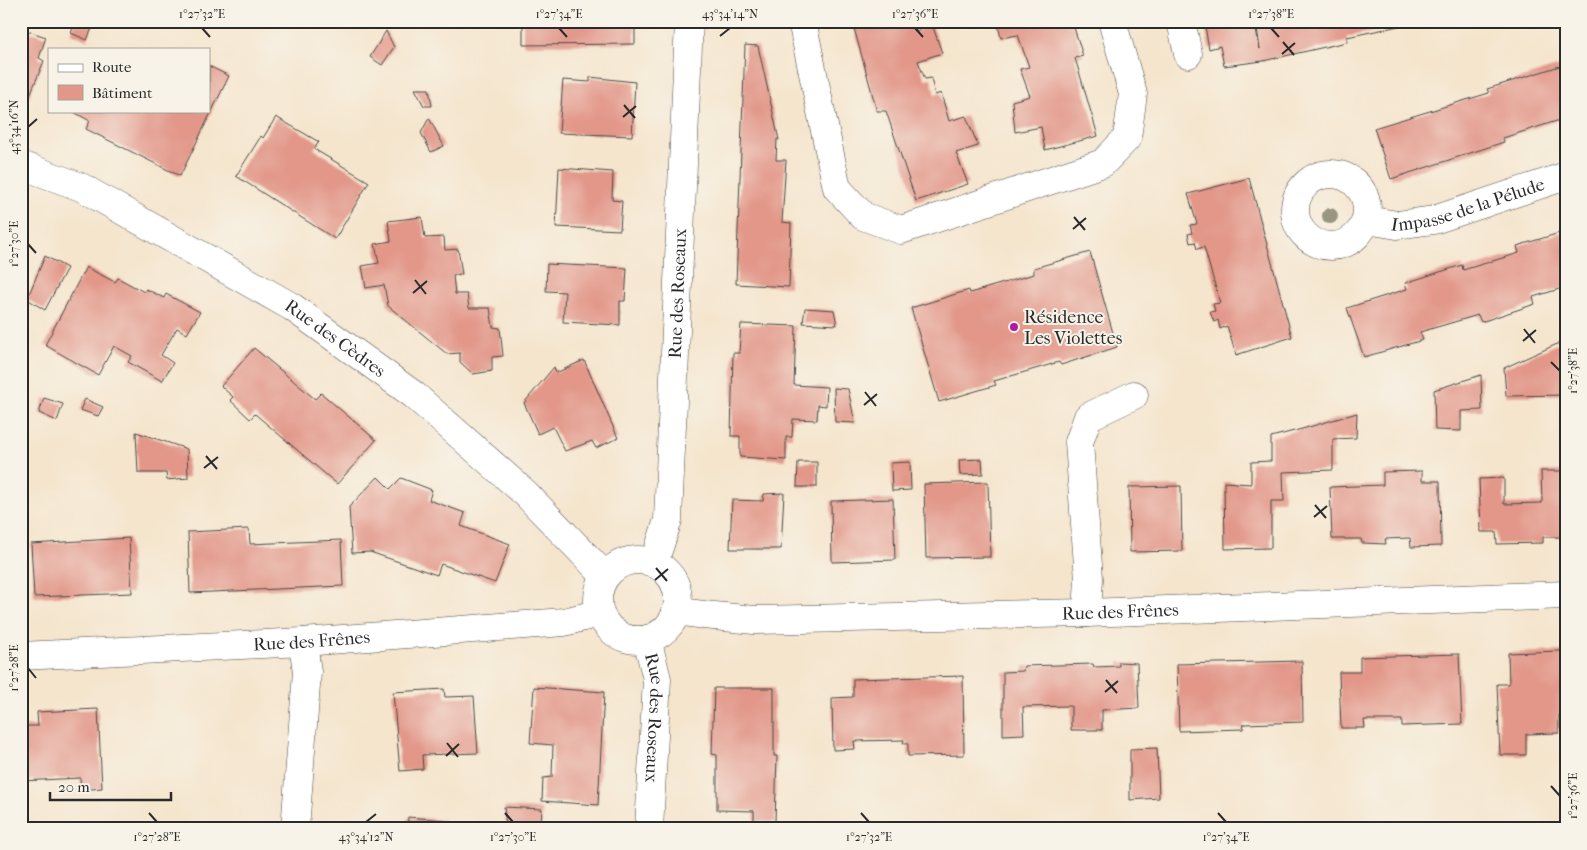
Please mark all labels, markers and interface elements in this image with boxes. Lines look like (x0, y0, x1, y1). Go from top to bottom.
text: 1°27'32"E (179, 7, 225, 21)
text: 1°27'34"E (535, 7, 583, 21)
text: 43°34'14"N (702, 7, 758, 21)
text: 1°27'36"E (892, 7, 938, 21)
text: 1°27'38"E (1248, 7, 1294, 21)
legend (48, 48, 210, 112)
text: Route (92, 58, 132, 76)
text: Bâtiment (92, 84, 153, 102)
text: 43°34'16"N (7, 99, 21, 155)
street label: Impasse de la Pélude (1389, 174, 1547, 236)
text: 1°27'30"E (7, 221, 21, 267)
street label: Rue des Roseaux (665, 227, 691, 359)
street label: Rue des Cèdres (281, 295, 390, 382)
place label: Résidence Les Violettes (1024, 307, 1123, 349)
marker: Résidence Les Violettes (1008, 321, 1020, 333)
text: 1°27'38"E (1566, 348, 1580, 394)
street label: Rue des Frênes (1062, 600, 1180, 625)
street label: Rue des Frênes (253, 627, 371, 655)
text: 1°27'28"E (7, 644, 21, 692)
street label: Rue des Roseaux (640, 651, 667, 784)
scale bar (50, 770, 171, 802)
text: 1°27'36"E (1566, 773, 1580, 819)
text: 20 m (58, 778, 90, 796)
text: 1°27'28"E (133, 830, 181, 844)
text: 43°34'12"N (338, 830, 394, 844)
text: 1°27'30"E (490, 830, 536, 844)
text: 1°27'32"E (846, 830, 892, 844)
text: 1°27'34"E (1202, 830, 1250, 844)

